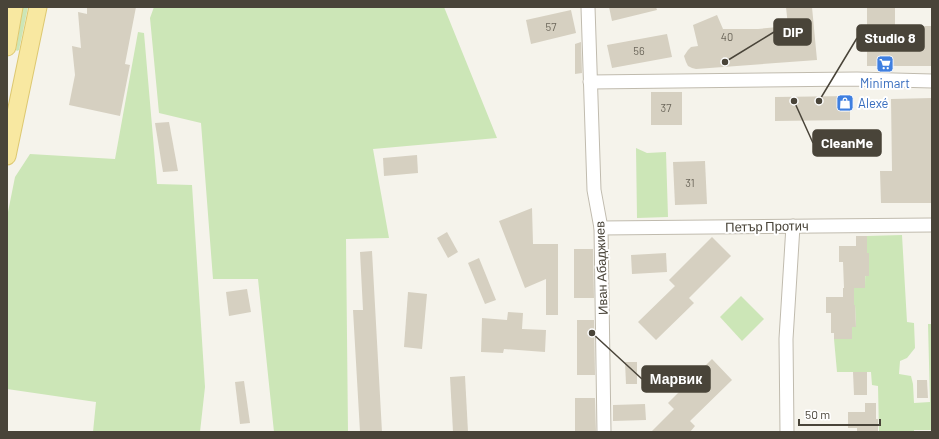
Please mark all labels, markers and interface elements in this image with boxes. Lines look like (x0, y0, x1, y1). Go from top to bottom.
callout: DIP (774, 19, 811, 45)
house number: 57 (546, 20, 556, 33)
text: DIP (783, 23, 803, 40)
callout: Studio 8 (857, 25, 924, 51)
text: Studio 8 (865, 29, 916, 46)
house number: 40 (721, 30, 733, 43)
house number: 56 (633, 44, 645, 57)
supermarket icon: Minimart (875, 54, 895, 74)
place label: Minimart (860, 75, 910, 91)
shop icon: Alexé (835, 93, 855, 113)
place label: Alexé (858, 95, 889, 111)
house number: 37 (661, 101, 671, 114)
callout: CleanMe (813, 130, 881, 156)
text: CleanMe (821, 134, 873, 151)
house number: 31 (685, 176, 695, 189)
street label: Петър Протич (725, 217, 809, 235)
street label: Иван Абаджиев (591, 221, 611, 315)
callout: Марвик (642, 366, 710, 392)
text: Марвик (650, 370, 703, 387)
scale bar (799, 401, 880, 427)
text: 50 m (805, 407, 830, 421)

